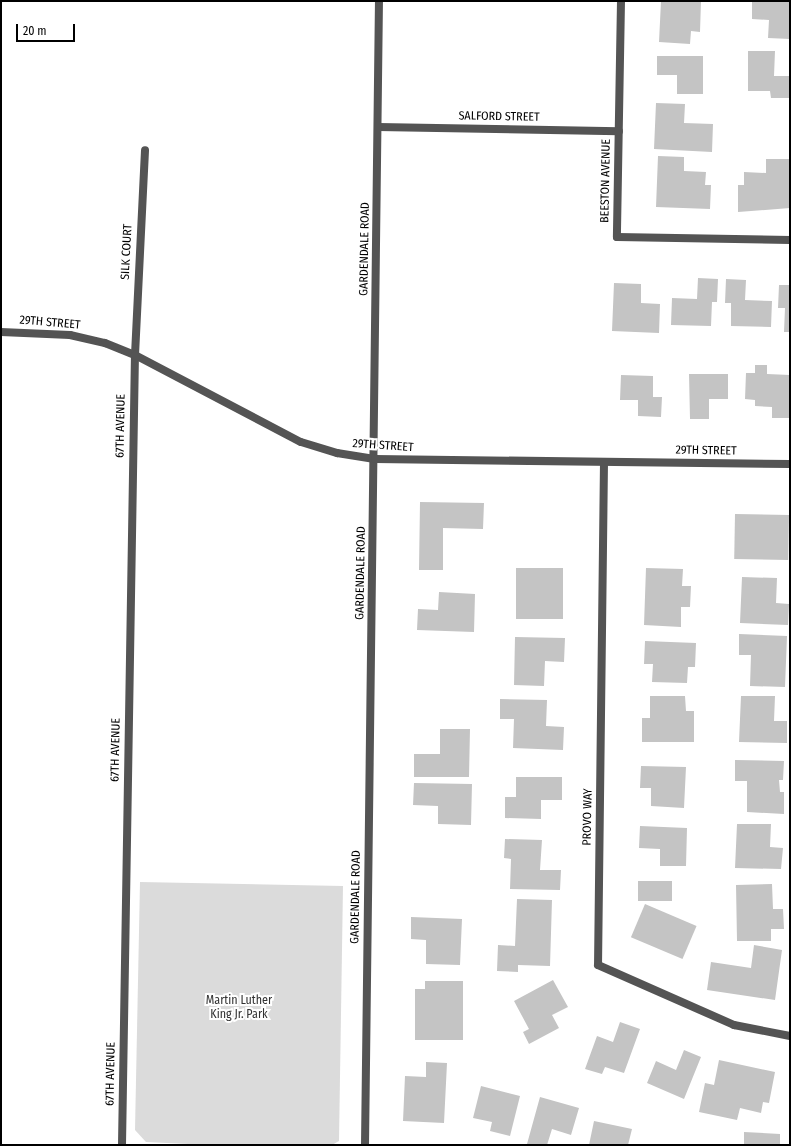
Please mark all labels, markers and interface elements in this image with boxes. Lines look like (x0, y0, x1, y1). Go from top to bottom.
scale bar (18, 16, 77, 42)
text: 20 m (23, 24, 47, 38)
street label: SALFORD STREET (458, 109, 540, 125)
street label: BEESTON AVENUE (598, 139, 614, 223)
street label: GARDENDALE ROAD (357, 202, 373, 296)
street label: SILK COURT (118, 224, 136, 280)
street label: 29TH STREET (19, 313, 81, 333)
street label: 67TH AVENUE (113, 394, 129, 458)
street label: 29TH STREET (352, 437, 414, 455)
street label: 29TH STREET (675, 443, 737, 459)
street label: GARDENDALE ROAD (353, 526, 369, 620)
street label: 67TH AVENUE (108, 718, 124, 782)
street label: PROVO WAY (580, 788, 596, 846)
street label: GARDENDALE ROAD (348, 850, 364, 944)
park label: Martin Luther King Jr. Park (206, 994, 272, 1022)
street label: 67TH AVENUE (103, 1042, 119, 1106)

